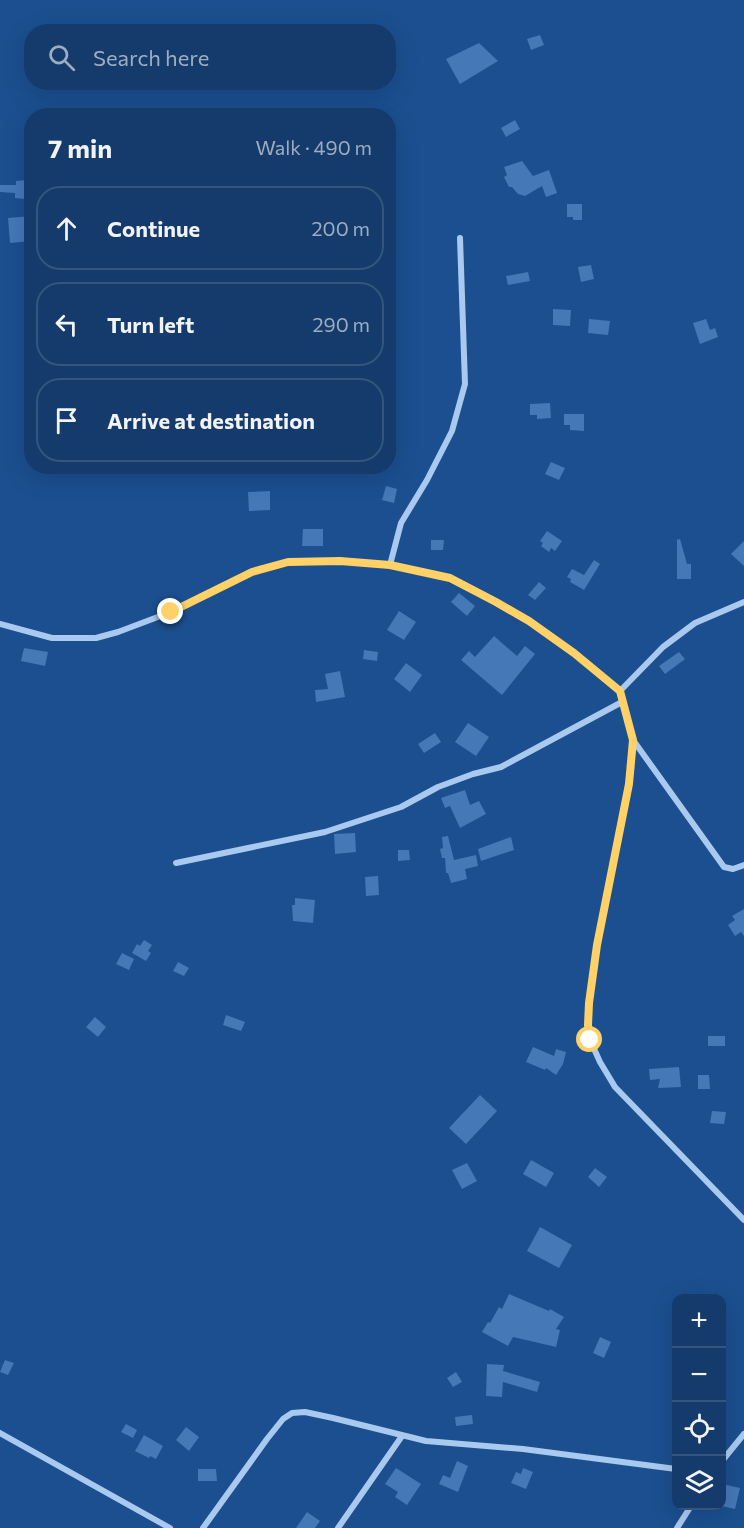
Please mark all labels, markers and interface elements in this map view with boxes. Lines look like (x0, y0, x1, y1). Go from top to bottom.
search box (24, 24, 396, 90)
icon: search (45, 41, 78, 74)
text: Search here (93, 44, 209, 71)
text: 7 min (48, 132, 112, 163)
text: Walk · 490 m (255, 135, 372, 159)
icon: ahead (50, 212, 83, 245)
text: Continue (107, 215, 200, 242)
text: 200 m (312, 216, 370, 240)
icon: left (50, 308, 83, 341)
text: Turn left (107, 311, 194, 338)
text: 290 m (312, 312, 370, 336)
icon: arrive (50, 404, 83, 437)
text: Arrive at destination (107, 407, 315, 434)
route end (157, 598, 183, 624)
route start (576, 1026, 602, 1052)
map controls (672, 1294, 726, 1510)
button: + (672, 1294, 726, 1348)
button: − (672, 1348, 726, 1402)
button: locate (672, 1402, 726, 1456)
button: layers (672, 1456, 726, 1510)

